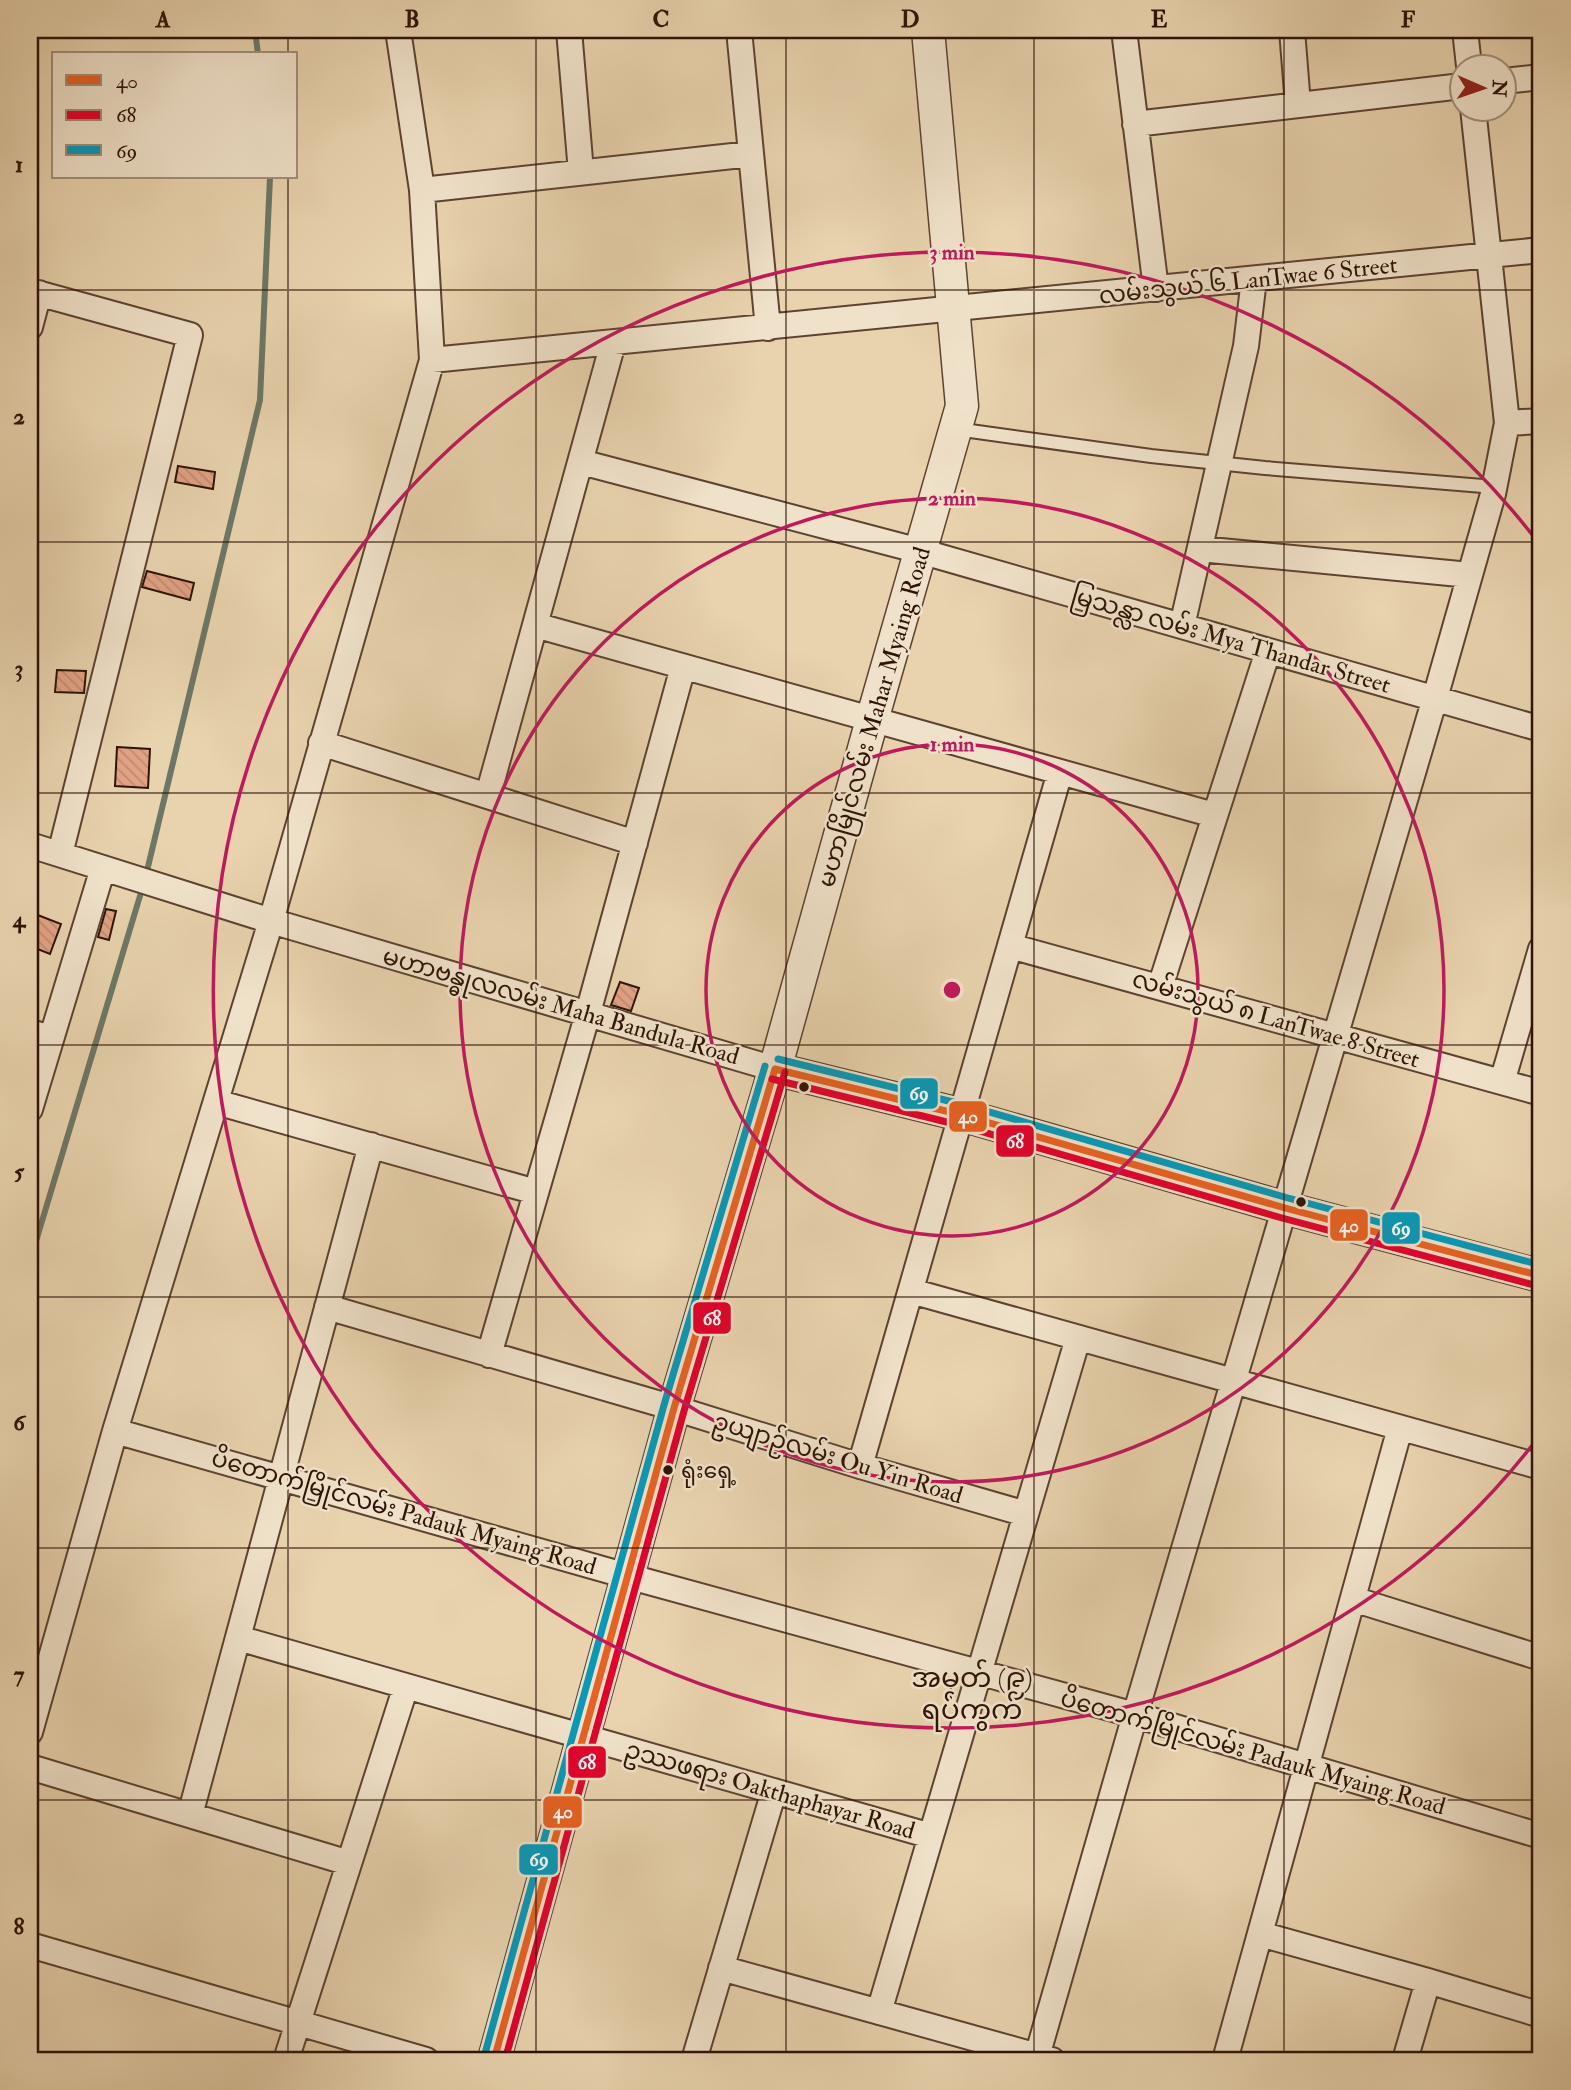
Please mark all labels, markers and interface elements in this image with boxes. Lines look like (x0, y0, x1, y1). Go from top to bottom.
text: A (155, 5, 171, 34)
text: B (404, 5, 420, 34)
text: C (653, 5, 669, 34)
text: D (901, 5, 919, 34)
text: E (1151, 5, 1168, 34)
text: F (1401, 5, 1416, 34)
legend (52, 52, 298, 178)
north arrow (1448, 52, 1518, 122)
text: 40 (116, 68, 138, 95)
text: N (1487, 79, 1511, 98)
text: 68 (116, 102, 137, 129)
text: 69 (116, 138, 137, 165)
text: 1 (15, 150, 23, 179)
text: 3 min (929, 239, 975, 266)
street label: လမ်းသွယ် ၆ LanTwae 6 Street (1097, 248, 1399, 314)
text: 2 (13, 402, 25, 431)
text: 2 min (928, 485, 976, 512)
street label: မဟာမြိုင်လမ်း Mahar Myaing Road (810, 543, 941, 892)
street label: မြသန္လာ လမ်း Mya Thandar Street (1067, 579, 1395, 704)
text: 3 (15, 654, 23, 683)
text: 1 min (930, 731, 974, 758)
text: 4 (12, 905, 27, 934)
street label: မဟာဗန္ဓုလလမ်း Maha Bandula Road (378, 940, 743, 1076)
street label: လမ်းသွယ် ၈ LanTwae 8 Street (1128, 963, 1424, 1077)
centre of rings (940, 978, 964, 1002)
line badge: 69 (899, 1077, 939, 1110)
unlabelled marker (797, 1080, 811, 1094)
text: 69 (909, 1082, 929, 1106)
line badge: 40 (948, 1100, 988, 1133)
text: 40 (957, 1105, 978, 1129)
line badge: 68 (995, 1124, 1035, 1158)
text: 68 (1006, 1130, 1024, 1154)
text: 5 (14, 1157, 25, 1186)
unlabelled marker (1294, 1195, 1308, 1209)
line badge: 40 (1329, 1208, 1369, 1242)
line badge: 69 (1381, 1211, 1421, 1245)
text: 40 (1338, 1214, 1359, 1238)
text: 69 (1391, 1217, 1411, 1241)
line badge: 68 (692, 1301, 732, 1335)
text: 68 (703, 1307, 721, 1331)
street label: ဥယျာဉ်လမ်း Ou Yin Road (708, 1405, 967, 1514)
text: 6 (13, 1408, 27, 1437)
street label: ပိတောက်မြိုင်လမ်း Padauk Myaing Road (207, 1442, 600, 1585)
place label: ရုံးရှေ့ (681, 1457, 737, 1488)
marker: ရုံးရှေ့ (661, 1463, 675, 1477)
district label: အမှတ် (၉) ရပ်ကွက် (911, 1659, 1033, 1732)
text: 7 (14, 1660, 25, 1689)
street label: ပိတောက်မြိုင်လမ်း Padauk Myaing Road (1056, 1682, 1449, 1825)
street label: ဥဿဖရား Oakthaphayar Road (620, 1734, 919, 1850)
line badge: 68 (567, 1745, 607, 1779)
text: 68 (578, 1751, 596, 1775)
line badge: 40 (542, 1795, 583, 1829)
text: 40 (552, 1800, 573, 1824)
line badge: 69 (518, 1843, 559, 1876)
text: 69 (529, 1848, 549, 1872)
text: 8 (14, 1912, 25, 1941)

